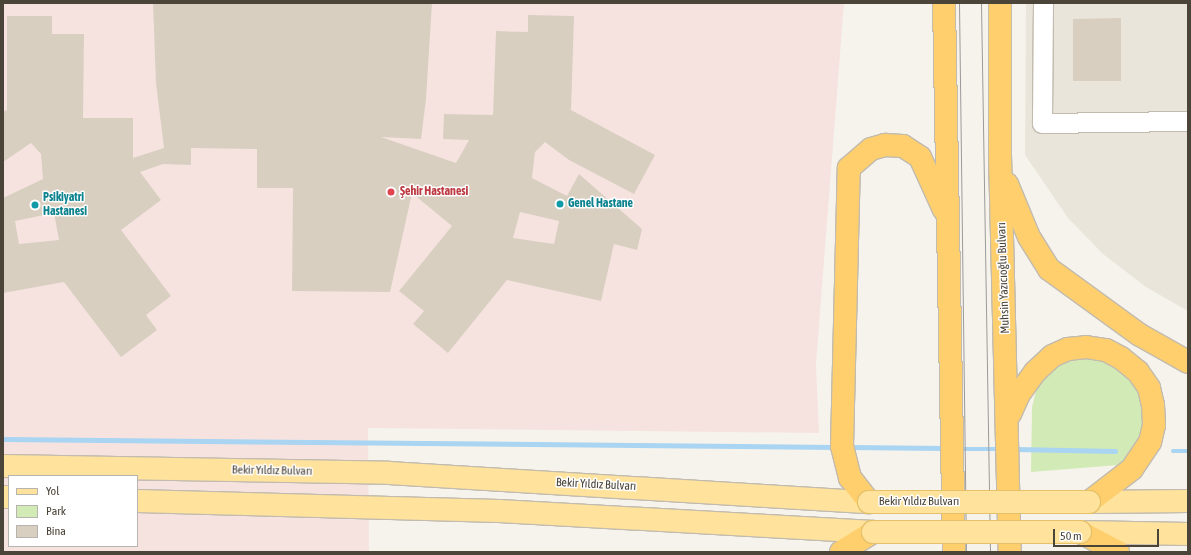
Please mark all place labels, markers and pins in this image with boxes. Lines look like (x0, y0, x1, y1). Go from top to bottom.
place label: Şehir Hastanesi (400, 185, 468, 199)
marker: Şehir Hastanesi (385, 186, 397, 198)
place label: Psikiyatri Hastanesi (43, 191, 87, 219)
place label: Genel Hastane (568, 197, 633, 211)
marker: Genel Hastane (555, 199, 565, 209)
marker: Psikiyatri Hastanesi (30, 200, 40, 210)

